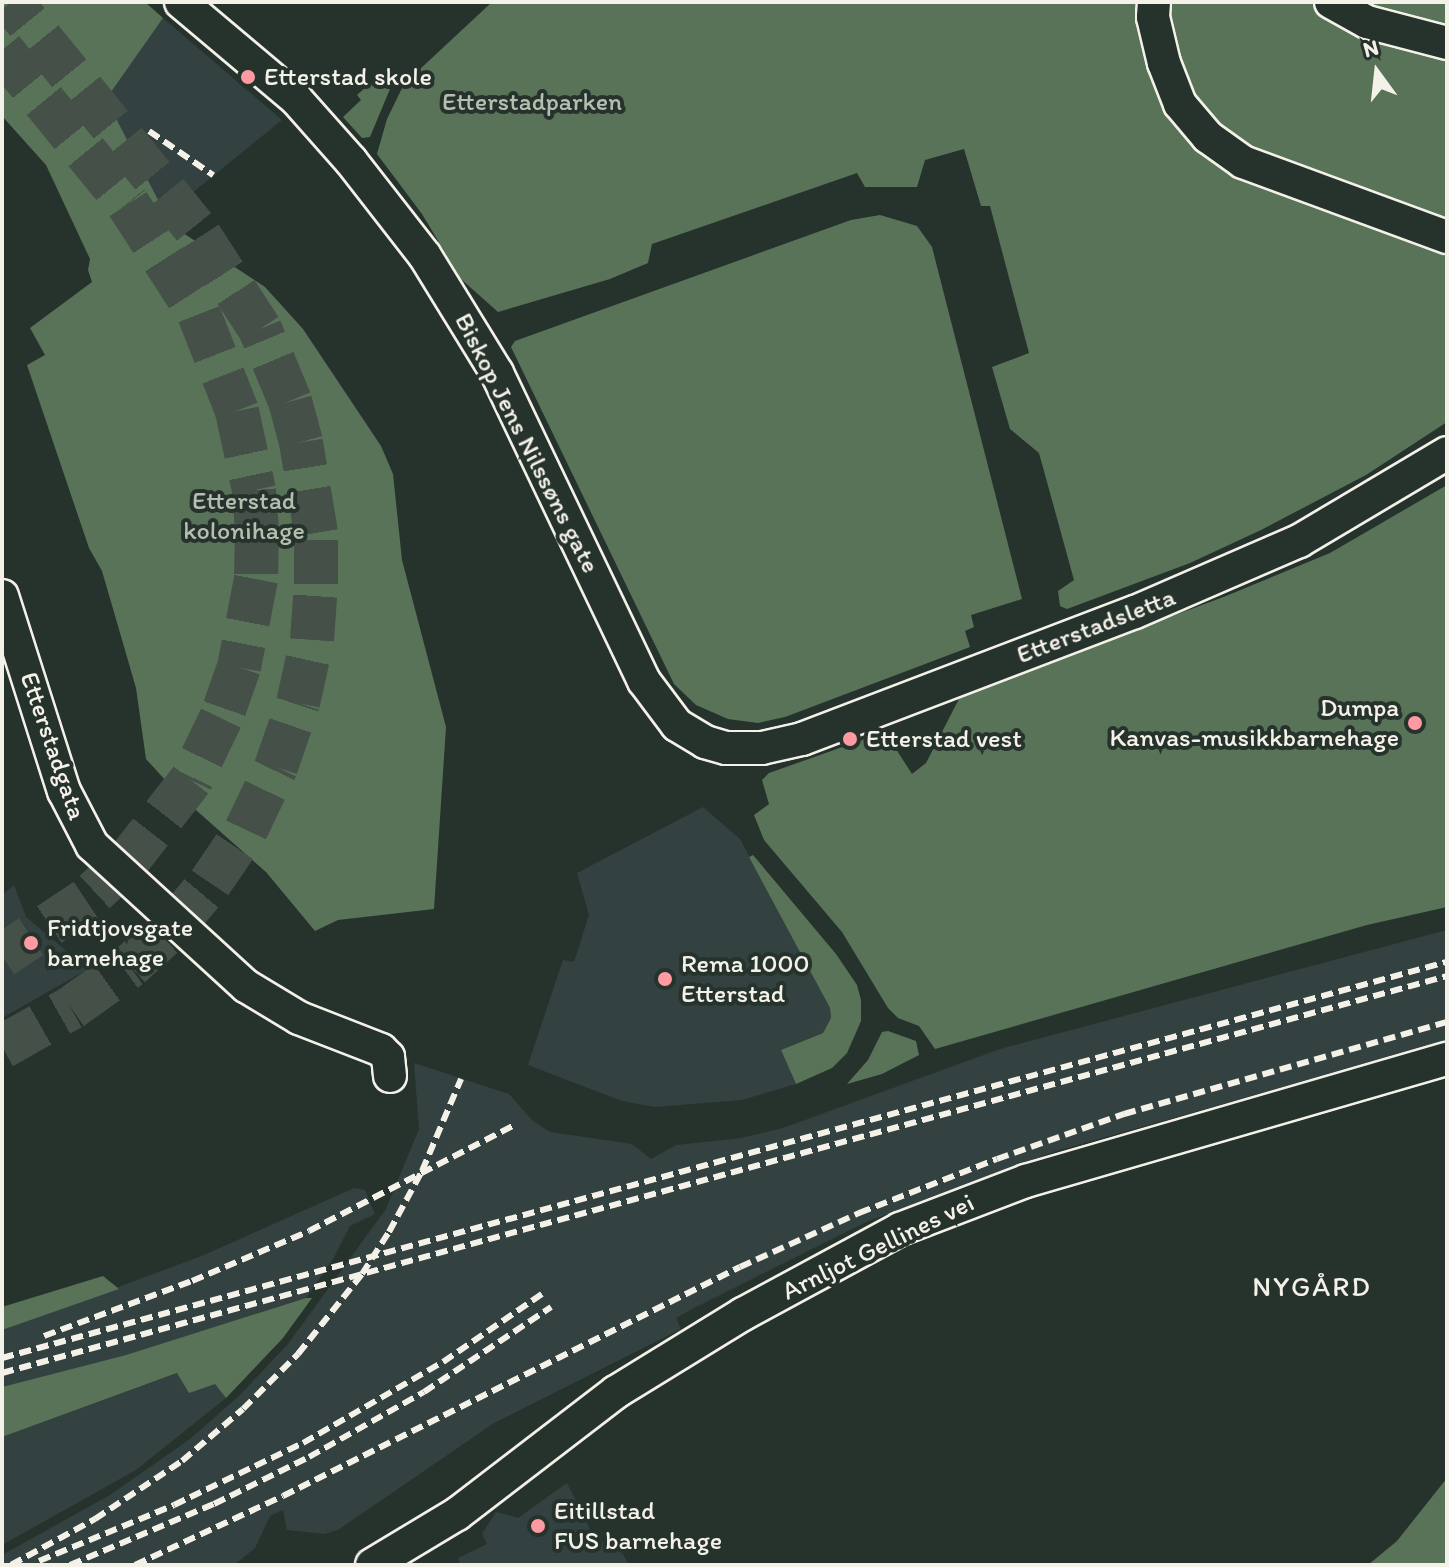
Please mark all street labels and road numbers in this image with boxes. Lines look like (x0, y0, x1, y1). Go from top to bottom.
street label: Biskop Jens Nilssøns gate (448, 308, 606, 578)
street label: Etterstadsletta (1012, 581, 1180, 671)
street label: Etterstadgata (13, 668, 93, 824)
street label: Arnljot Gellines vei (776, 1187, 980, 1307)

